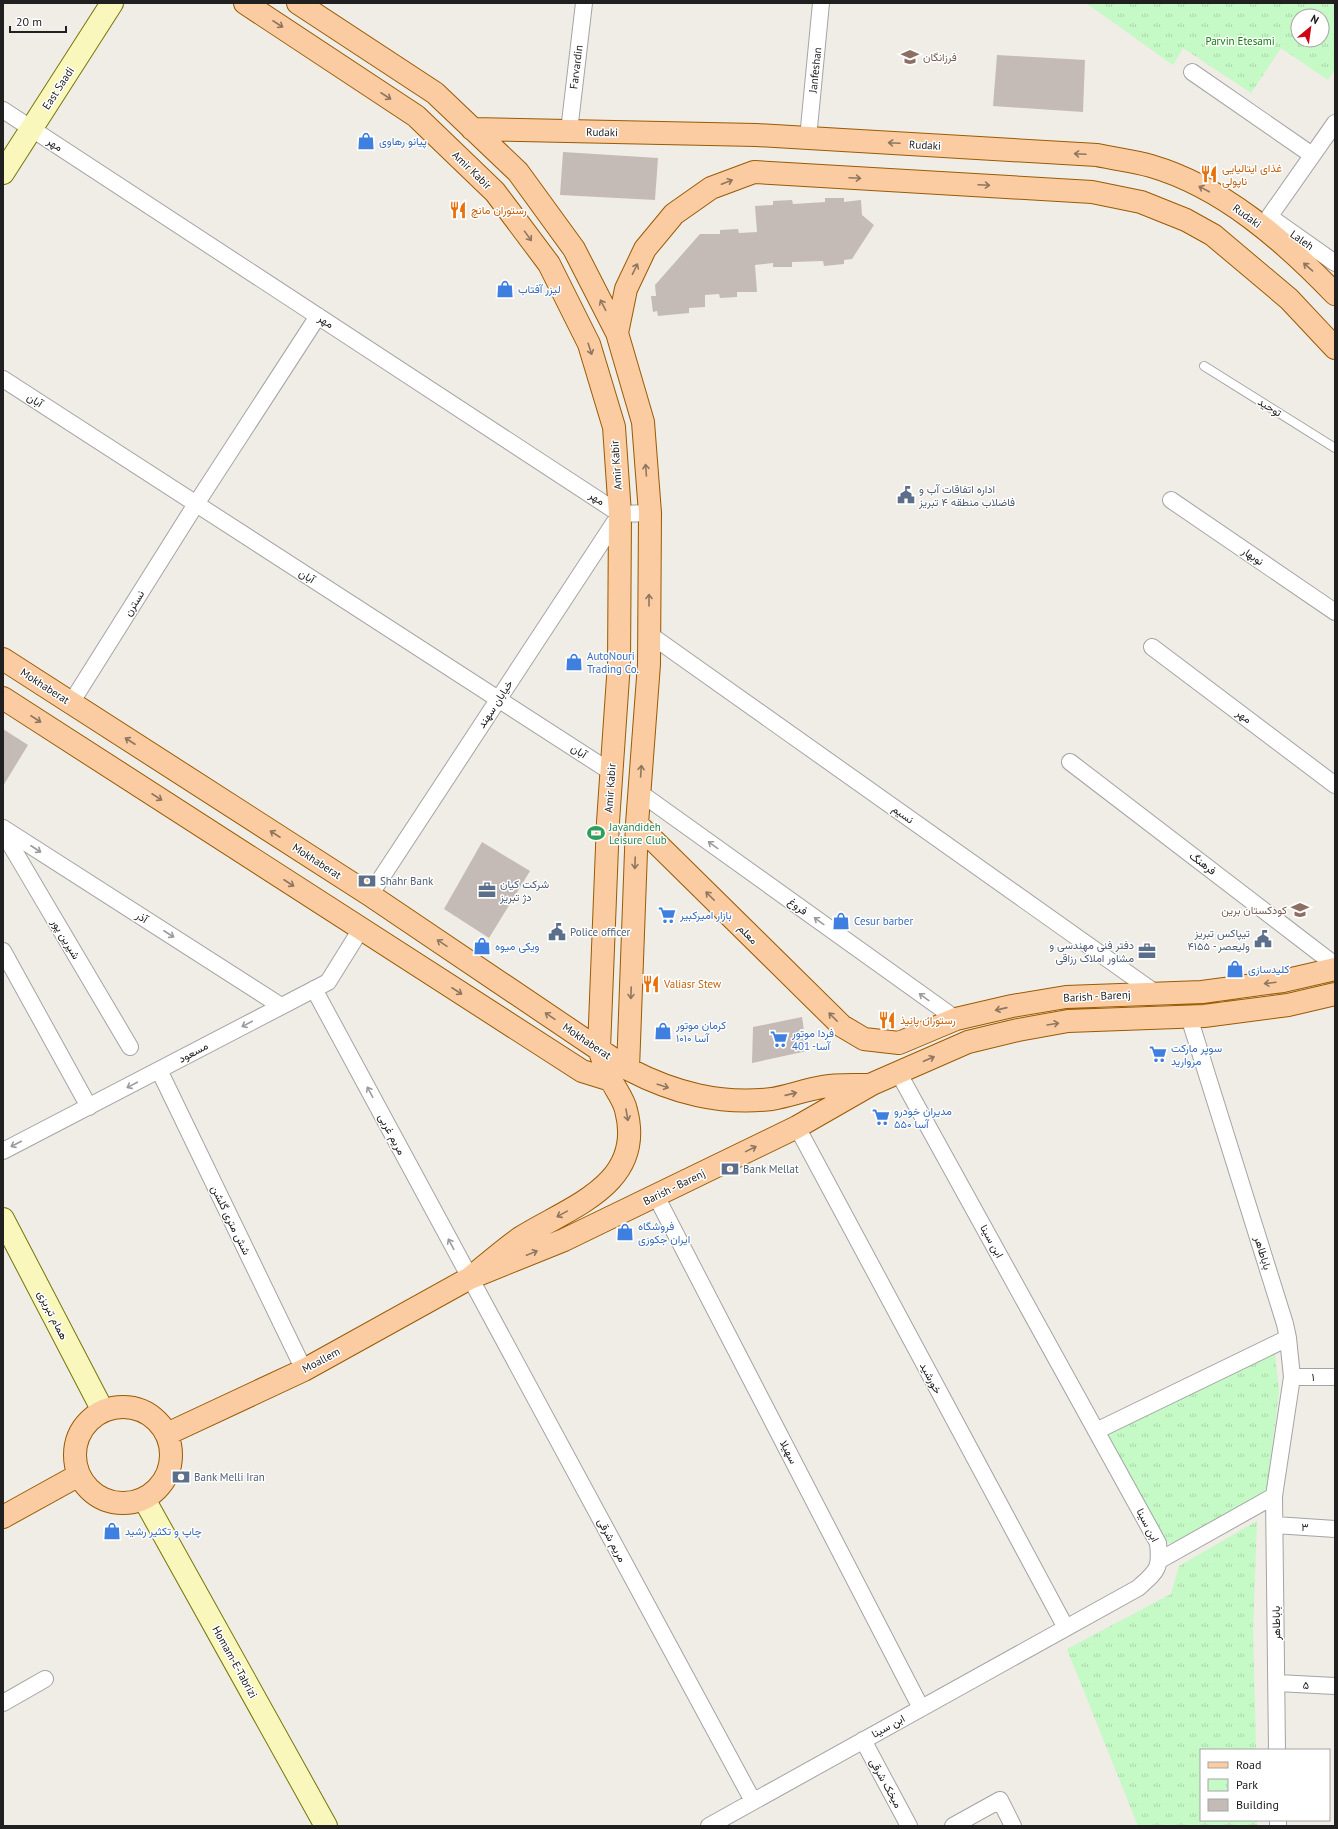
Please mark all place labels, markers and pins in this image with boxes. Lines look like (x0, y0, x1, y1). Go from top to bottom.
school or university icon: فرزانگان (900, 47, 920, 67)
place label: فرزانگان (923, 50, 957, 64)
shop icon: پیانو رهاوی (356, 131, 376, 151)
place label: پیانو رهاوی (379, 134, 427, 149)
place label: غذای ایتالیایی ناپولی (1222, 161, 1282, 189)
restaurant icon: غذای ایتالیایی ناپولی (1199, 164, 1219, 184)
restaurant icon: رستوران مانچ (448, 200, 468, 220)
place label: رستوران مانچ (471, 203, 527, 218)
shop icon: لیزر آفتاب (495, 279, 515, 299)
place label: لیزر آفتاب (518, 282, 561, 296)
place label: اداره اتفاقات آب و فاضلاب منطقه ۴ تبریز (918, 482, 1015, 509)
public building icon: اداره اتفاقات آب و فاضلاب منطقه ۴ تبریز (896, 485, 916, 505)
place label: AutoNouri Trading Co. (587, 649, 639, 676)
shop icon: AutoNouri Trading Co. (564, 652, 584, 672)
place label: Javandideh Leisure Club (608, 820, 667, 847)
sports icon: Javandideh Leisure Club (586, 823, 606, 843)
bank icon: Shahr Bank (357, 871, 377, 891)
place label: Shahr Bank (380, 874, 434, 888)
place label: شرکت کیان دژ تبریز (499, 877, 549, 904)
office icon: شرکت کیان دژ تبریز (477, 880, 497, 900)
school or university icon: کودکستان برین (1290, 900, 1310, 920)
place label: کودکستان برین (1221, 903, 1287, 917)
supermarket icon: بازار امیرکبیر (657, 905, 677, 925)
place label: بازار امیرکبیر (679, 908, 732, 922)
shop icon: Cesur barber (831, 911, 851, 931)
place label: Cesur barber (854, 914, 913, 928)
public building icon: Police officer (547, 922, 567, 942)
place label: Police officer (570, 925, 631, 939)
place label: تیپاکس تبریز ولیعصر - ۴۱۵۵ (1187, 926, 1251, 953)
public building icon: تیپاکس تبریز ولیعصر - ۴۱۵۵ (1253, 929, 1273, 949)
shop icon: ویکی میوه (472, 936, 492, 956)
place label: دفتر فنی مهندسی و مشاور املاک رزاقی (1049, 938, 1134, 965)
place label: ویکی میوه (495, 939, 540, 953)
office icon: دفتر فنی مهندسی و مشاور املاک رزاقی (1137, 941, 1157, 961)
shop icon: کلیدسازی (1225, 959, 1245, 979)
place label: کلیدسازی (1248, 962, 1289, 976)
restaurant icon: Valiasr Stew (641, 974, 661, 994)
place label: Valiasr Stew (663, 977, 721, 991)
restaurant icon: رستوران پانیذ (877, 1010, 897, 1030)
place label: رستوران پانیذ (900, 1013, 956, 1028)
place label: کرمان موتور ۱۰۱۰ آسا (675, 1018, 726, 1045)
shop icon: کرمان موتور ۱۰۱۰ آسا (653, 1021, 673, 1041)
place label: فردا موتور 401 -آسا (791, 1026, 834, 1053)
supermarket icon: فردا موتور 401 -آسا (769, 1029, 789, 1049)
place label: سوپر مارکت مروارید (1171, 1041, 1222, 1068)
supermarket icon: سوپر مارکت مروارید (1148, 1044, 1168, 1064)
place label: مدیران خودرو ۵۵۰ آسا (894, 1104, 952, 1131)
supermarket icon: مدیران خودرو ۵۵۰ آسا (871, 1107, 891, 1127)
bank icon: Bank Mellat (720, 1159, 740, 1179)
place label: Bank Mellat (743, 1162, 799, 1176)
place label: فروشگاه ایران جکوزی (638, 1219, 690, 1246)
shop icon: فروشگاه ایران جکوزی (615, 1222, 635, 1242)
bank icon: Bank Melli Iran (171, 1467, 191, 1487)
place label: Bank Melli Iran (194, 1470, 265, 1484)
shop icon: چاپ و تکثیر رشید (102, 1521, 122, 1541)
place label: چاپ و تکثیر رشید (125, 1524, 202, 1539)

